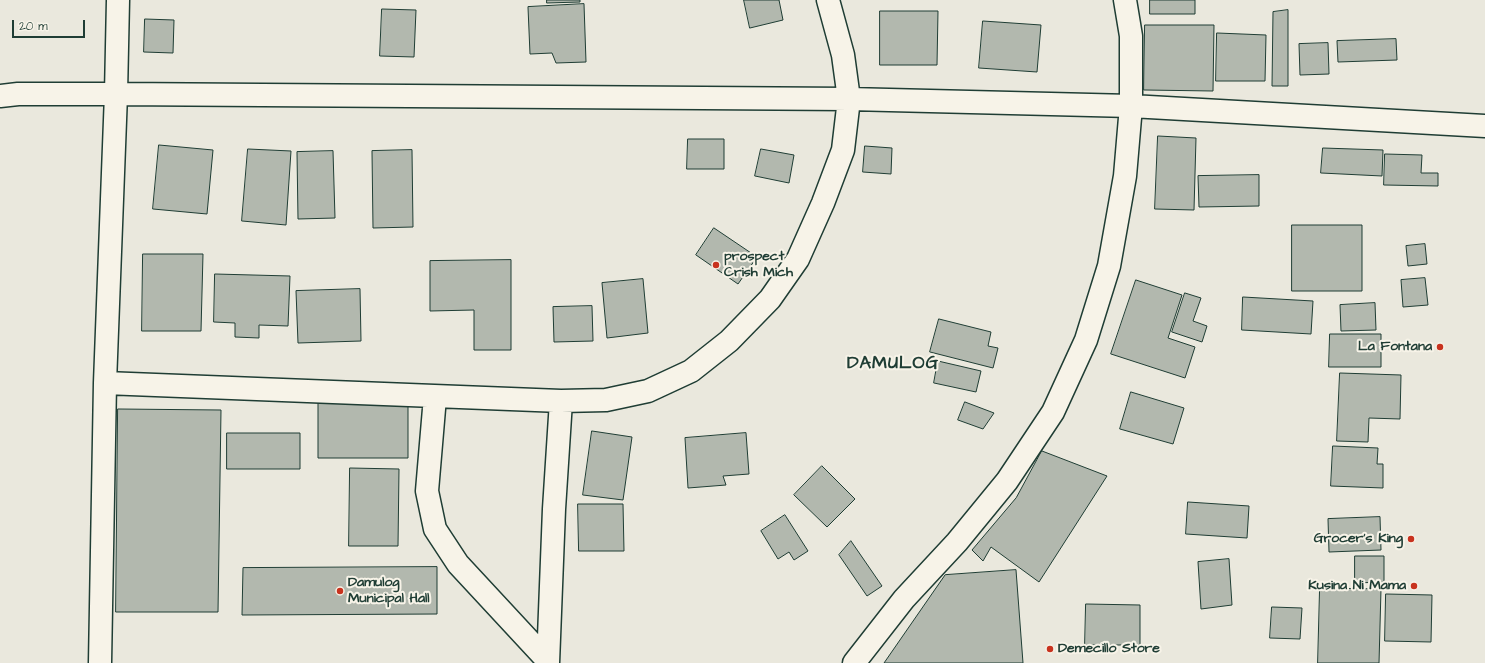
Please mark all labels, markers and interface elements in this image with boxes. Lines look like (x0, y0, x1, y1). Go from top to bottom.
scale bar (14, 12, 87, 38)
text: 20 m (19, 18, 48, 35)
place label: prospect Crish Mich (724, 249, 793, 282)
marker: prospect Crish Mich (711, 260, 721, 270)
place label: La Fontana (1358, 339, 1432, 355)
marker: La Fontana (1435, 342, 1445, 352)
district label: DAMULOG (847, 353, 939, 375)
place label: Grocer's King (1314, 531, 1403, 547)
marker: Grocer's King (1406, 534, 1416, 544)
place label: Damulog Municipal Hall (348, 575, 430, 608)
place label: Kusina Ni Mama (1308, 578, 1406, 594)
marker: Kusina Ni Mama (1409, 581, 1419, 591)
marker: Damulog Municipal Hall (335, 586, 345, 596)
place label: Demecillo Store (1058, 641, 1160, 657)
marker: Demecillo Store (1045, 644, 1055, 654)

